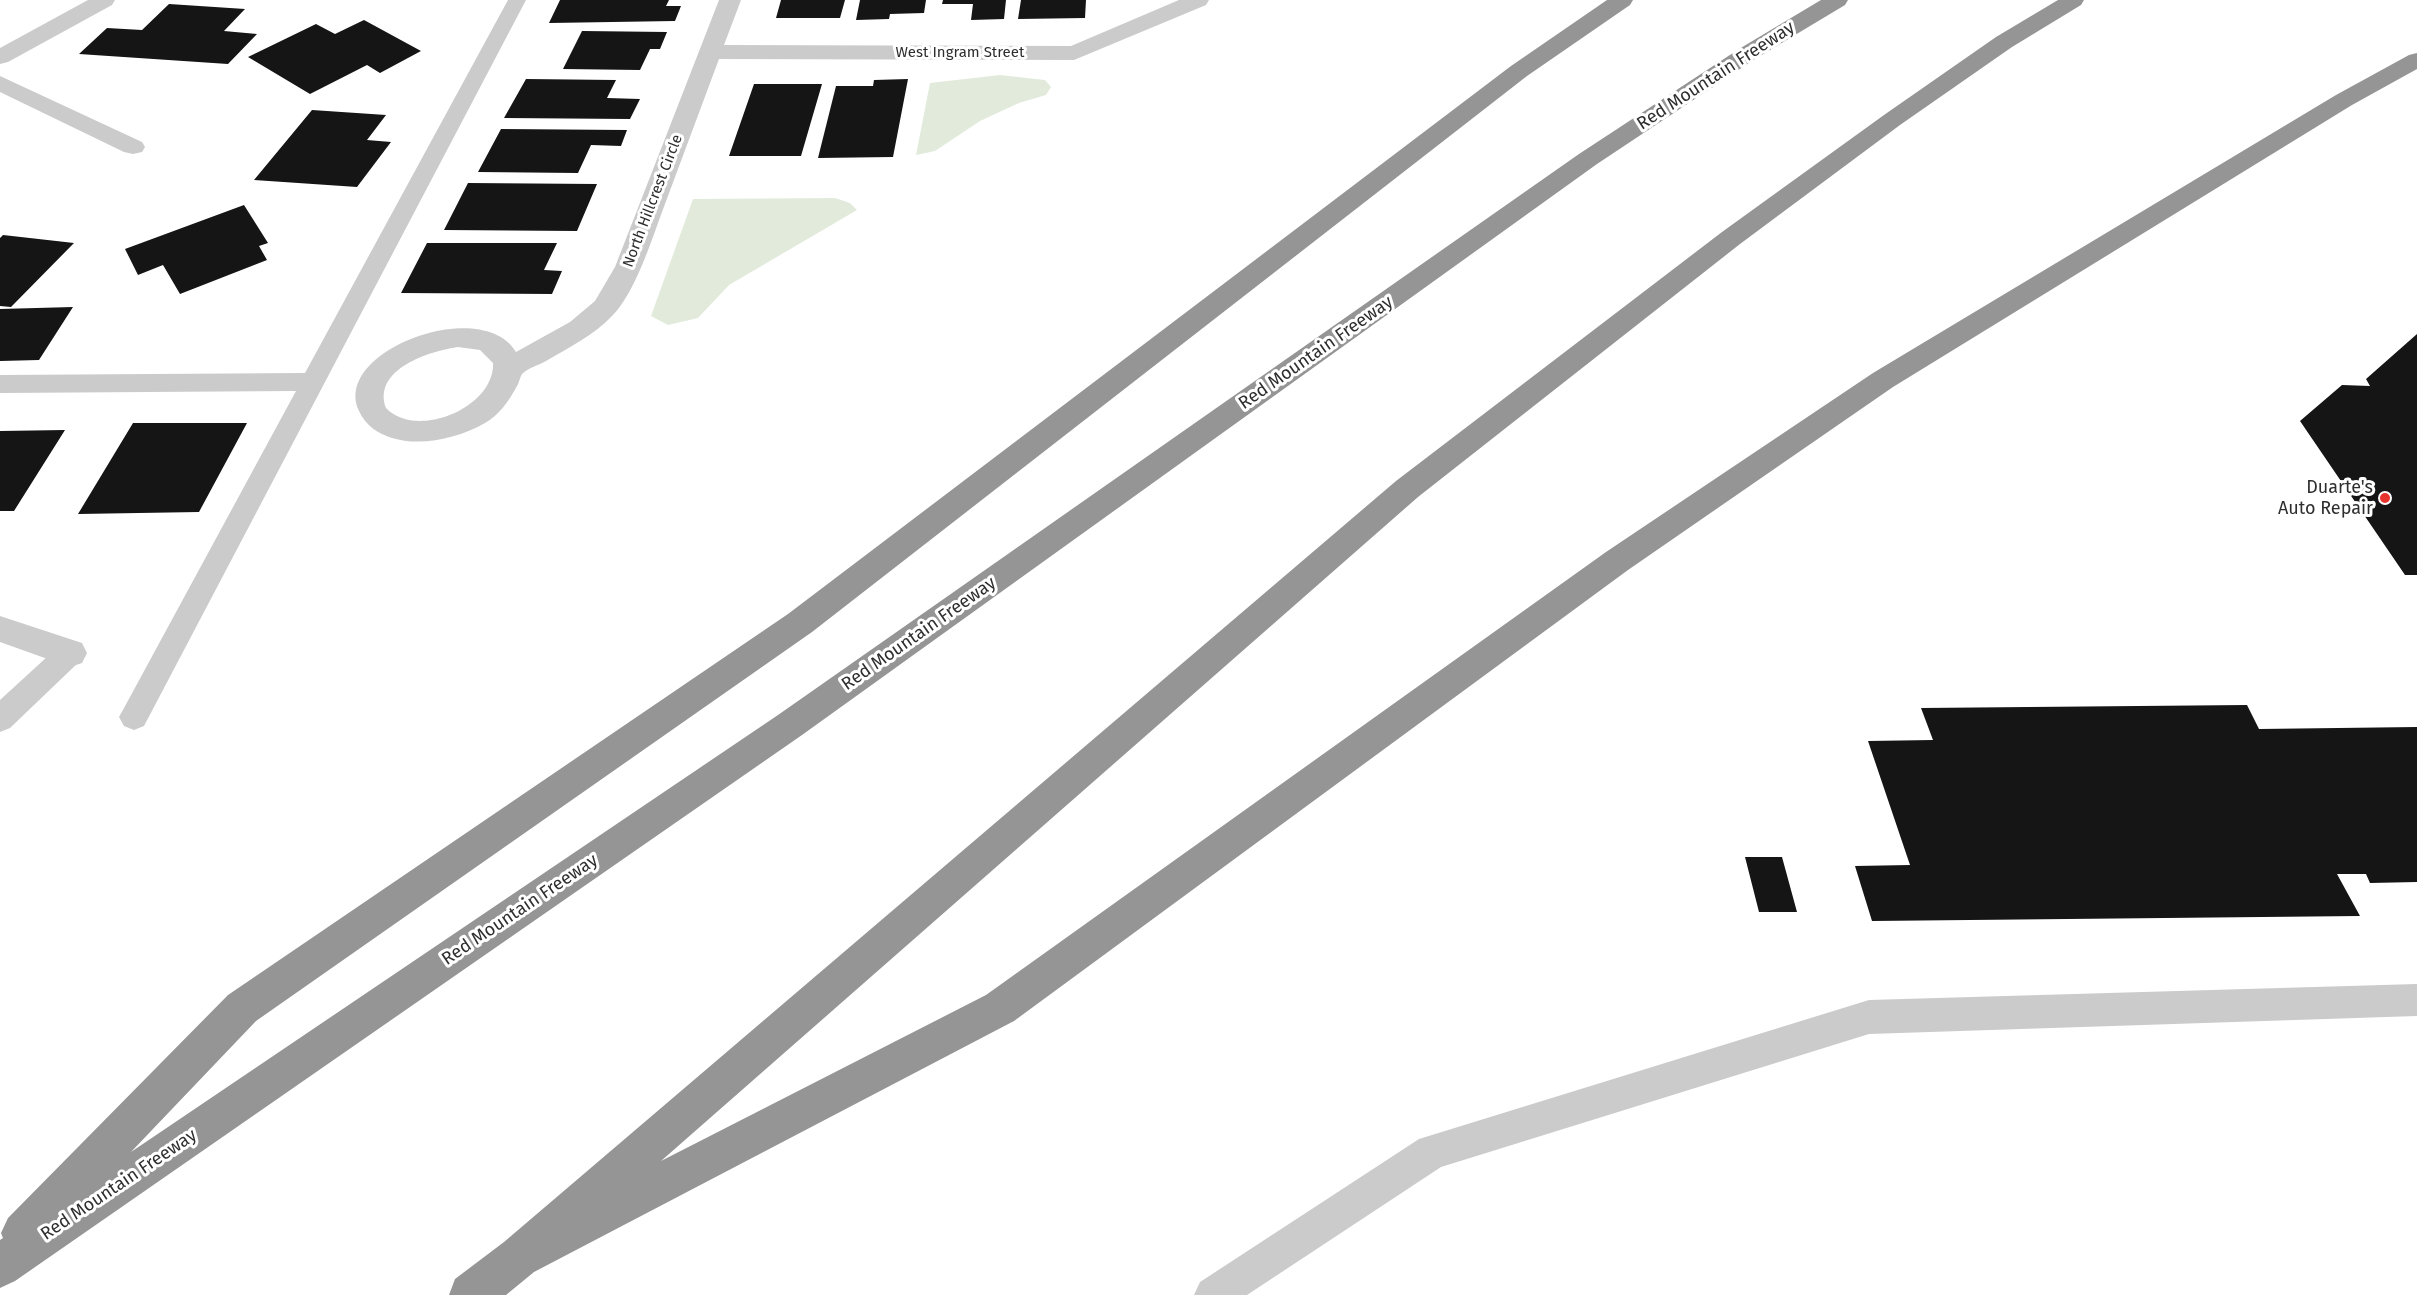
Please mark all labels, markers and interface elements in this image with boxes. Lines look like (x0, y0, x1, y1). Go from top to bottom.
street label: Red Mountain Freeway (1633, 17, 1799, 135)
street label: West Ingram Street (896, 44, 1024, 62)
street label: North Hillcrest Circle (619, 132, 687, 270)
street label: Red Mountain Freeway (1235, 292, 1397, 414)
place label: Duarte's Auto Repair (2278, 477, 2373, 520)
marker: Duarte's Auto Repair (2378, 491, 2392, 505)
street label: Red Mountain Freeway (838, 573, 1000, 695)
street label: Red Mountain Freeway (438, 850, 602, 970)
street label: Red Mountain Freeway (37, 1125, 201, 1245)

